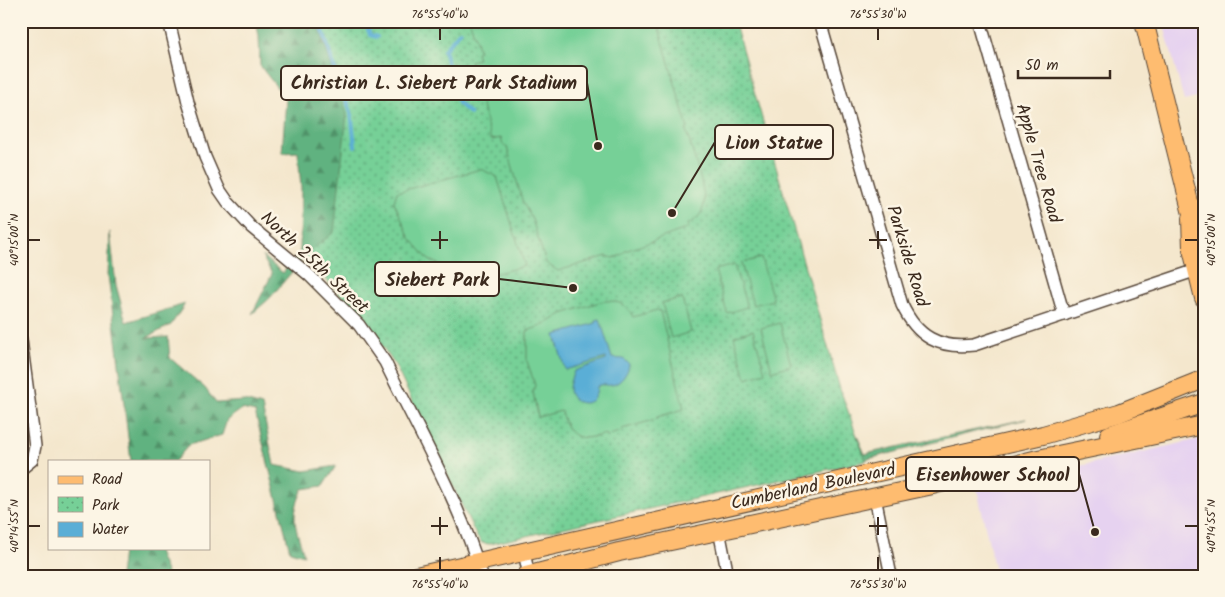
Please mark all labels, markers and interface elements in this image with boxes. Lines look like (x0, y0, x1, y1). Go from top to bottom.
text: 76°55'40"W (412, 5, 468, 24)
text: 76°55'30"W (849, 5, 907, 24)
scale bar (1018, 48, 1110, 80)
text: 50 m (1025, 54, 1059, 78)
callout: Christian L. Siebert Park Stadium (281, 66, 587, 100)
text: Christian L. Siebert Park Stadium (291, 69, 577, 99)
street label: Apple Tree Road (1007, 100, 1069, 227)
callout: Lion Statue (715, 125, 833, 159)
text: Lion Statue (725, 129, 823, 159)
street label: Parkside Road (877, 202, 936, 312)
street label: North 25th Street (253, 205, 376, 322)
text: 40°15'00"N (5, 214, 24, 266)
text: 40°15'00"N (1202, 214, 1221, 266)
callout: Siebert Park (375, 262, 499, 296)
text: Siebert Park (385, 266, 490, 296)
street label: Cumberland Boulevard (728, 456, 899, 519)
callout: Eisenhower School (906, 457, 1079, 491)
legend (48, 460, 210, 550)
text: Eisenhower School (916, 461, 1071, 491)
text: Road (92, 468, 123, 492)
text: Park (92, 494, 120, 518)
text: 40°14'55"N (5, 499, 24, 553)
text: 40°14'55"N (1202, 499, 1221, 553)
text: Water (92, 518, 129, 542)
text: 76°55'40"W (412, 575, 468, 594)
text: 76°55'30"W (849, 575, 907, 594)

